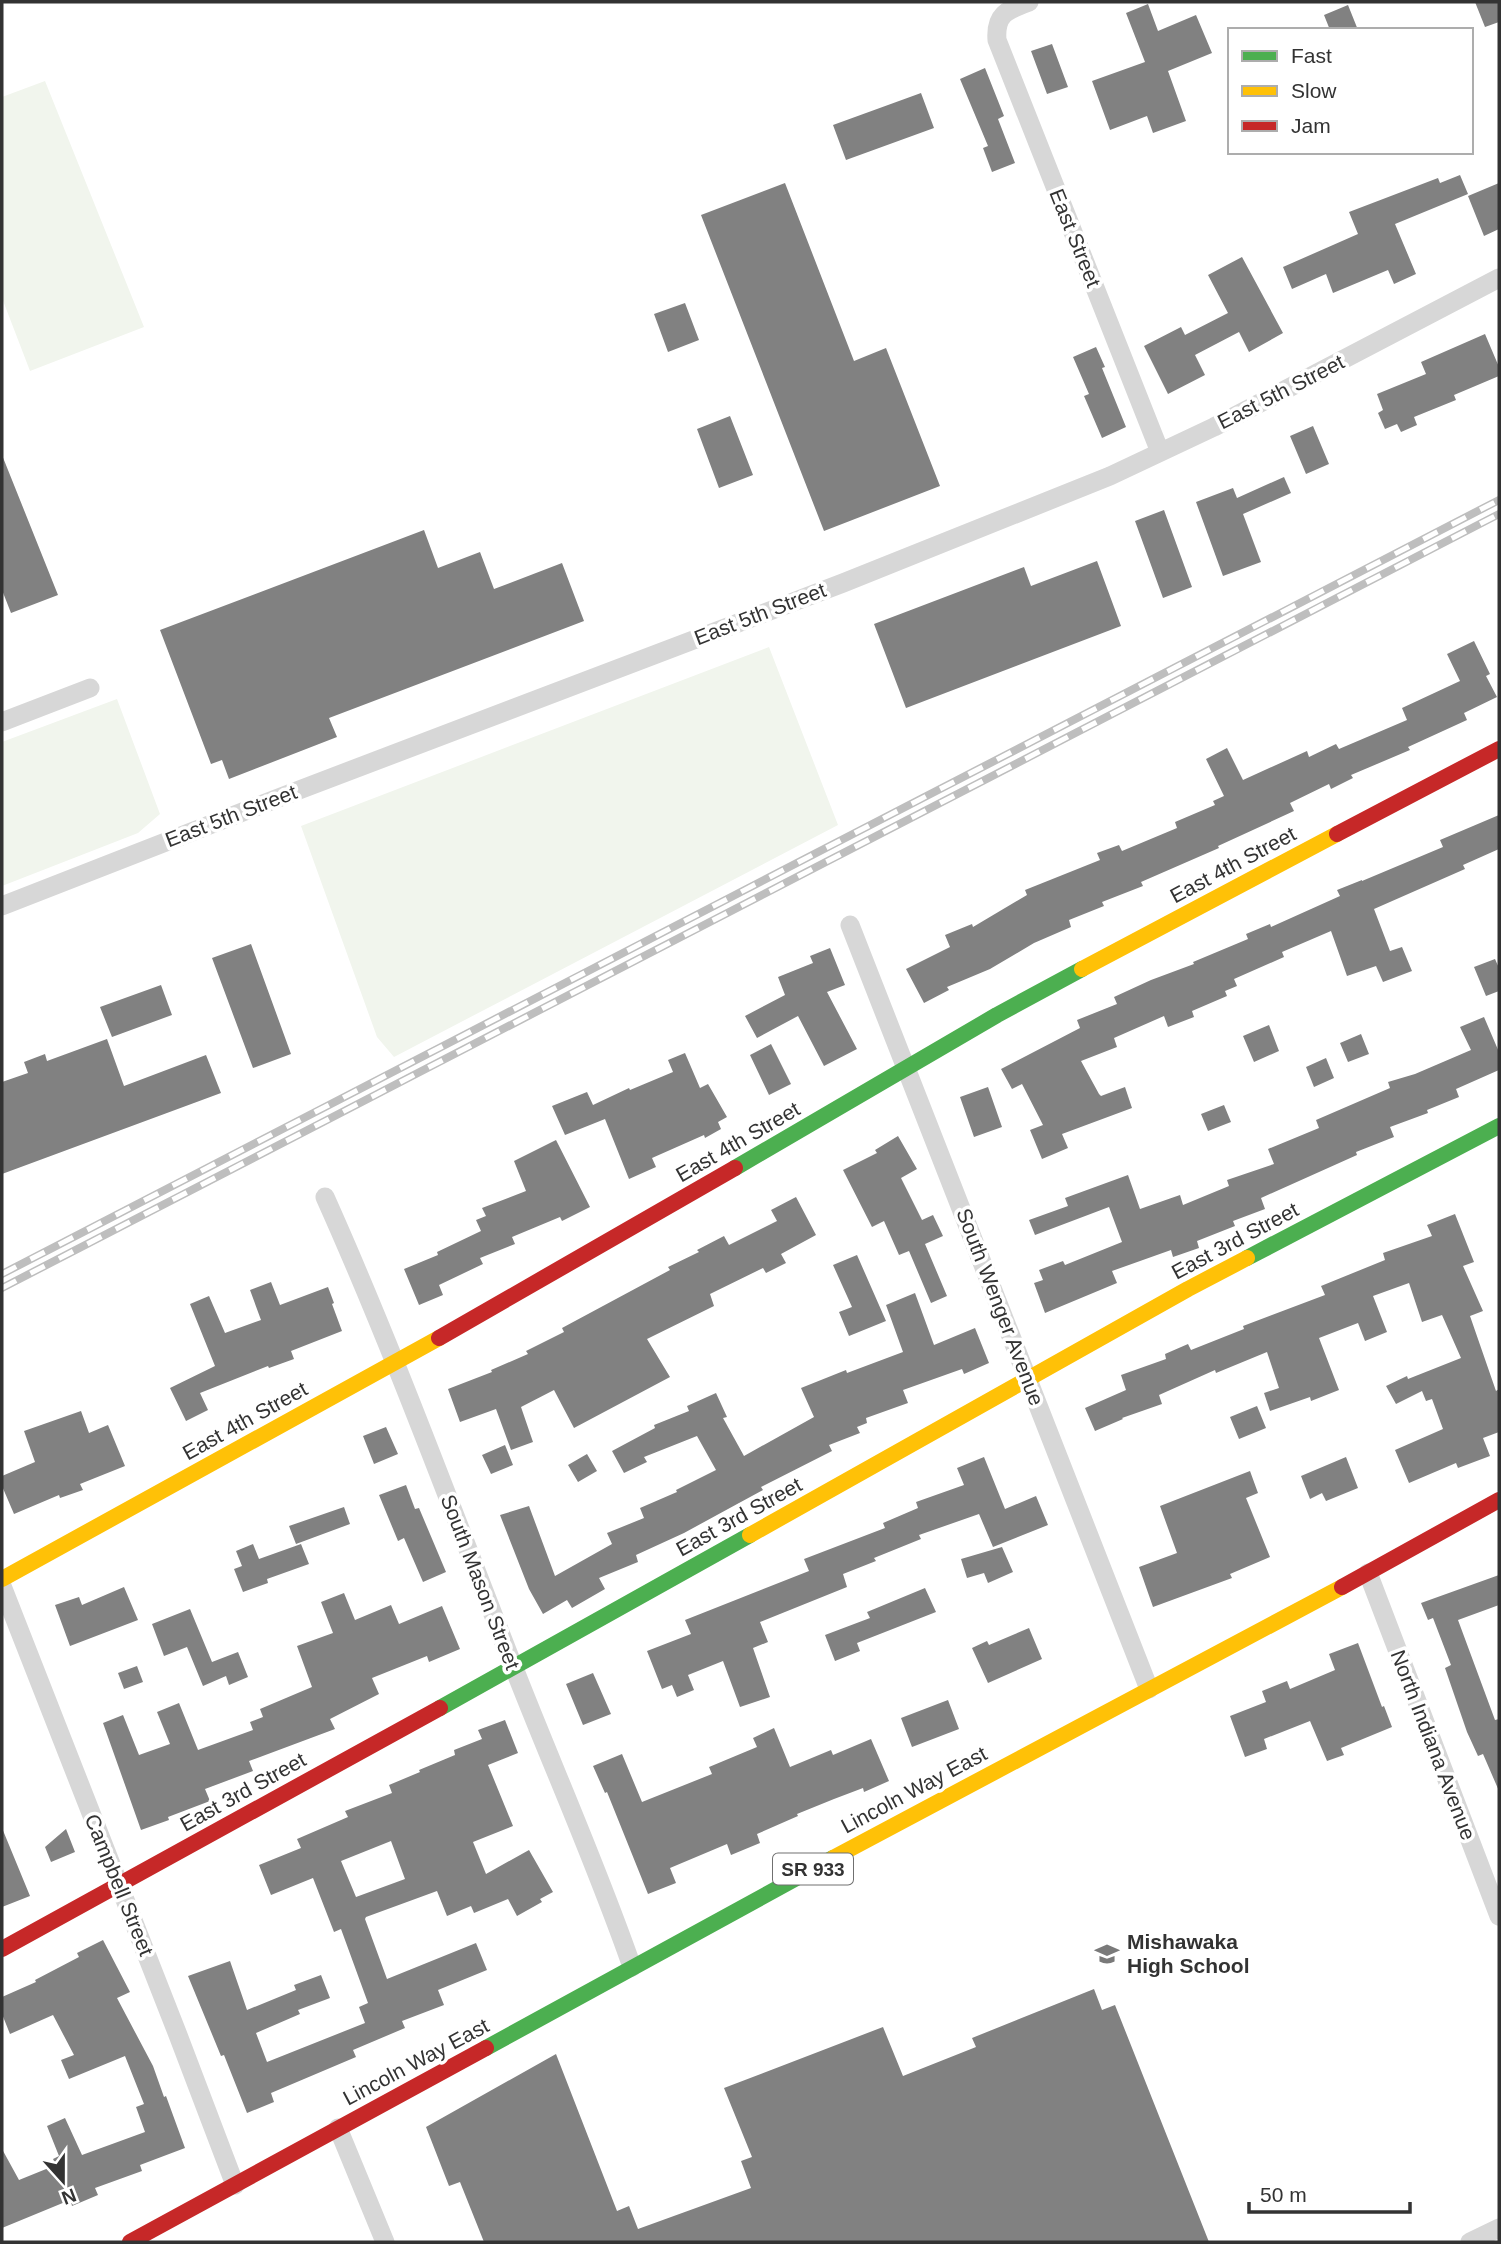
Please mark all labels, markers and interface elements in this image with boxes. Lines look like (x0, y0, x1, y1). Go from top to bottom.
legend (1228, 28, 1473, 154)
text: Fast (1291, 44, 1332, 67)
text: Slow (1291, 79, 1337, 102)
text: Jam (1291, 114, 1331, 137)
street label: East Street (1045, 185, 1106, 290)
street label: East 5th Street (1214, 350, 1348, 433)
street label: East 5th Street (691, 578, 829, 649)
street label: East 5th Street (162, 780, 300, 851)
street label: East 4th Street (1166, 822, 1300, 907)
street label: East 4th Street (672, 1097, 804, 1186)
street label: East 3rd Street (1168, 1197, 1302, 1284)
street label: South Wenger Avenue (952, 1205, 1049, 1409)
street label: East 4th Street (178, 1377, 311, 1464)
street label: East 3rd Street (672, 1472, 806, 1561)
street label: South Mason Street (436, 1491, 525, 1673)
street label: North Indiana Avenue (1387, 1647, 1480, 1843)
street label: Lincoln Way East (837, 1741, 991, 1838)
street label: East 3rd Street (176, 1747, 310, 1836)
street label: Campbell Street (81, 1811, 158, 1959)
road number: SR 933 (773, 1854, 853, 1884)
place label: Mishawaka High School (1127, 1930, 1250, 1977)
school or university icon: Mishawaka High School (1093, 1940, 1121, 1968)
street label: Lincoln Way East (339, 2013, 493, 2110)
north arrow (28, 2146, 98, 2216)
scale bar (1249, 2170, 1410, 2214)
text: 50 m (1260, 2183, 1307, 2206)
text: N (59, 2184, 79, 2209)

